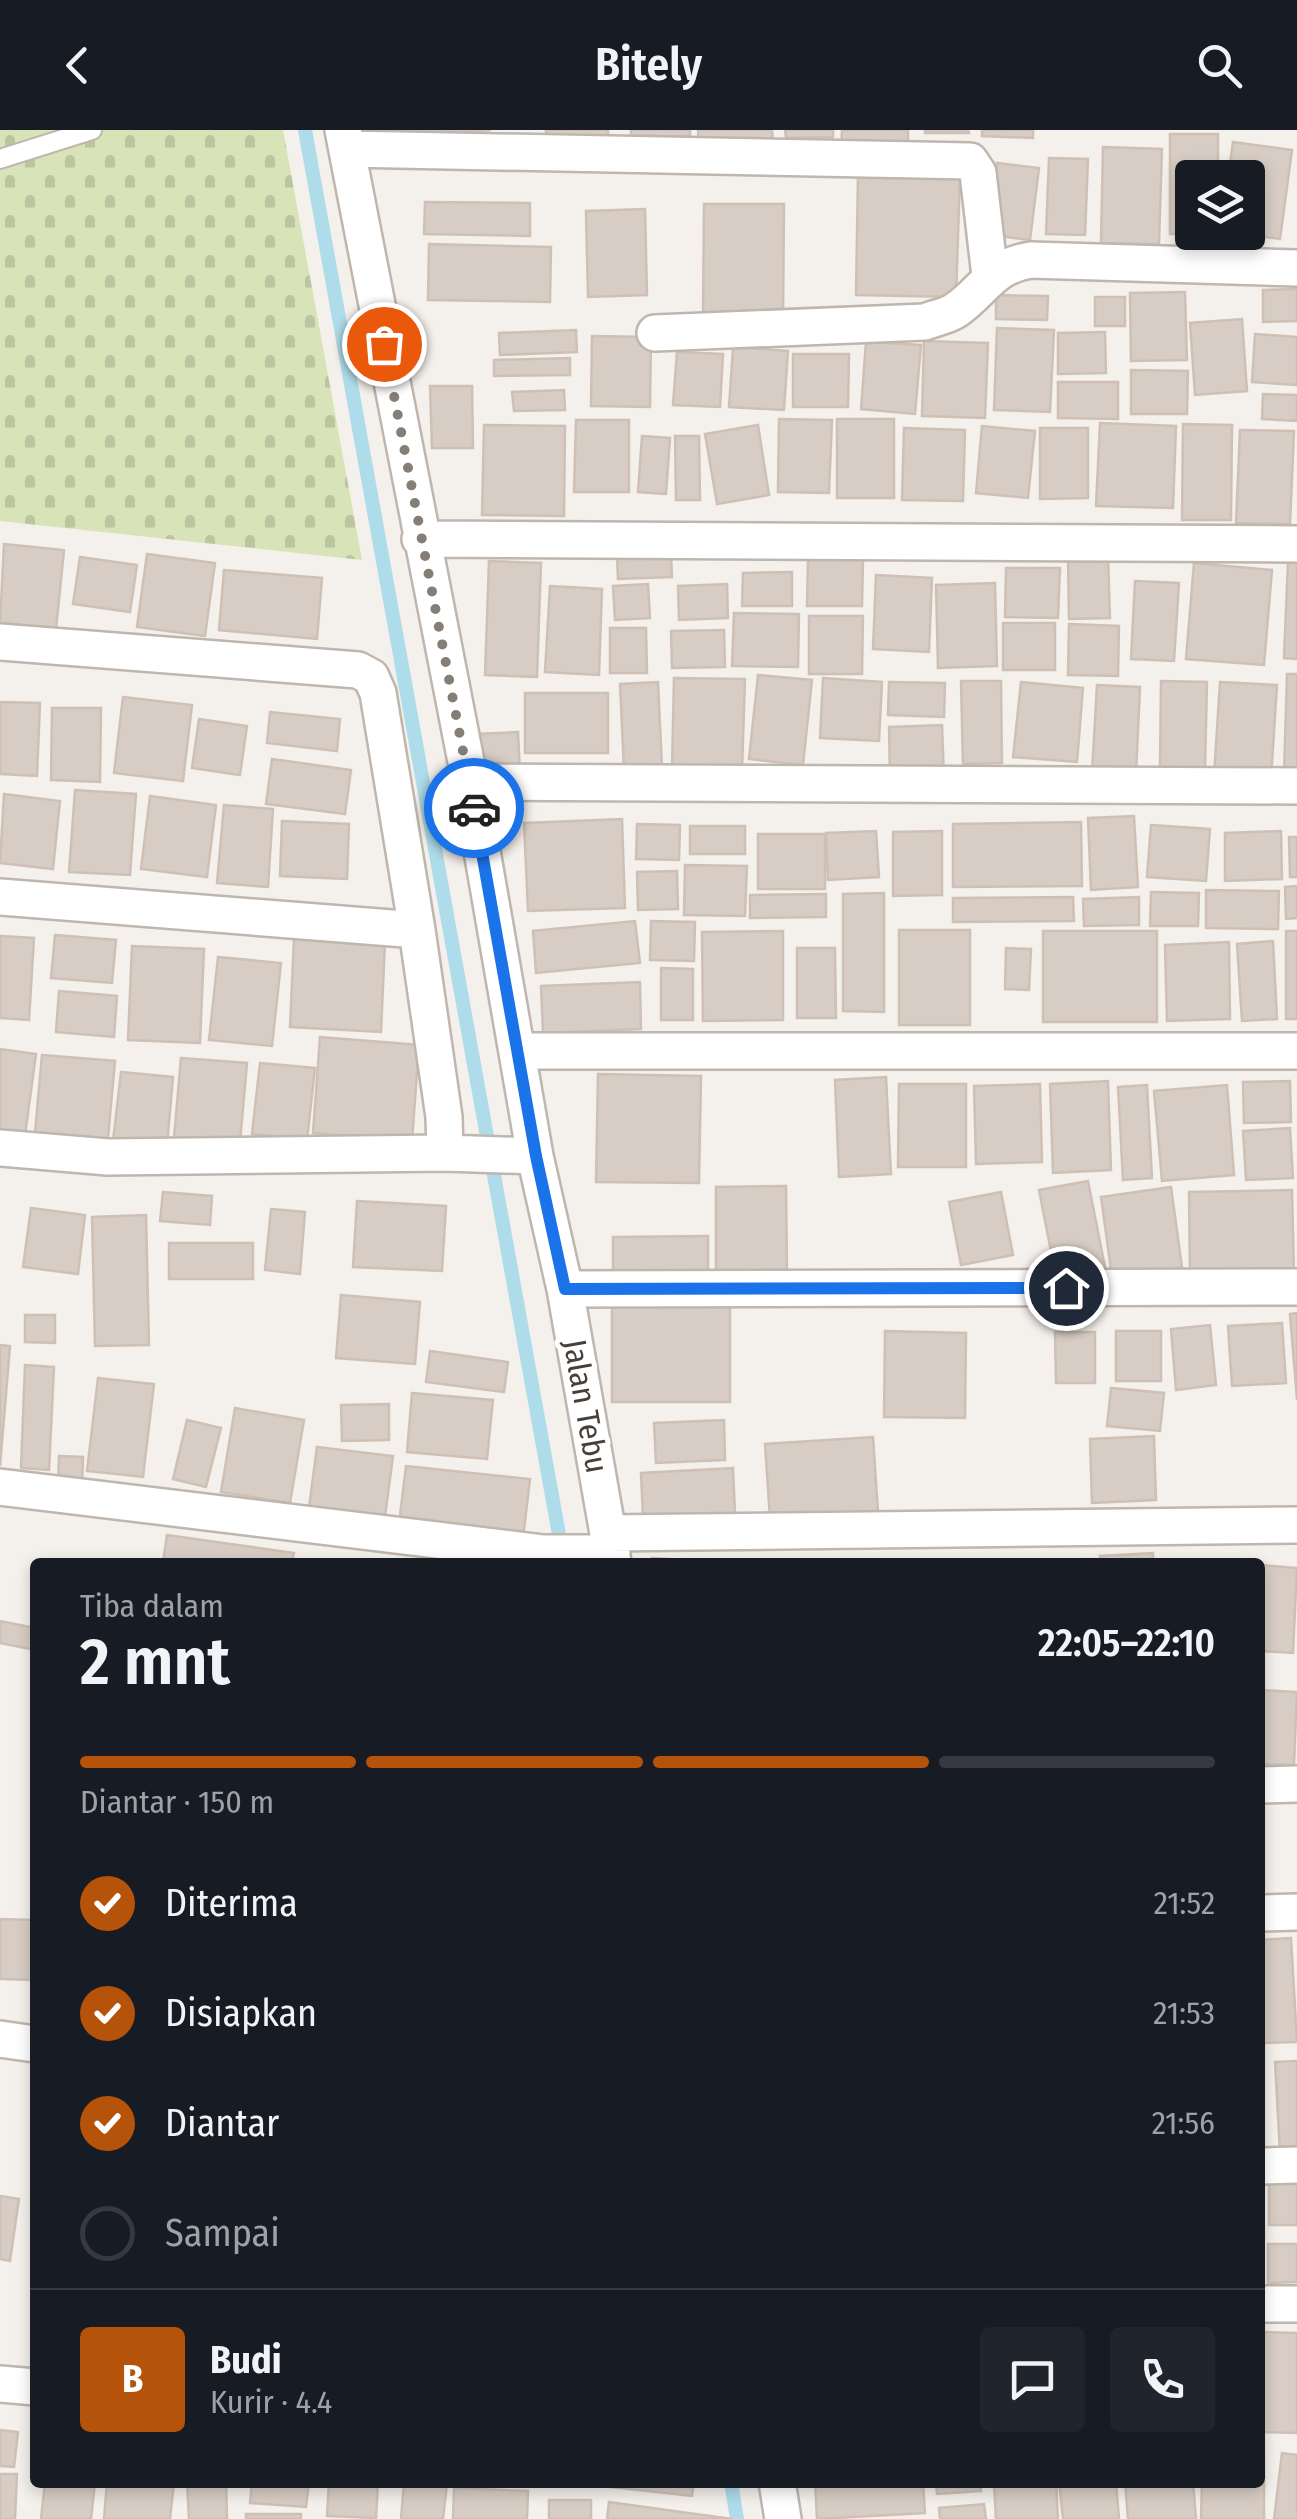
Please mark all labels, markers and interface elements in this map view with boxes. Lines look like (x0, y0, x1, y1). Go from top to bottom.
icon: back (50, 38, 105, 93)
text: Bitely (595, 38, 702, 92)
icon: search (1192, 38, 1247, 93)
map controls (1175, 160, 1265, 250)
button: layers (1175, 160, 1265, 250)
pin (342, 302, 427, 387)
icon: bag (357, 317, 412, 372)
courier (424, 758, 524, 858)
icon: car (447, 781, 502, 836)
pin (1024, 1246, 1109, 1331)
icon: home (1039, 1261, 1094, 1316)
street label: Jalan Tebu (556, 1336, 616, 1476)
text: Tiba dalam (80, 1587, 224, 1625)
text: 22:05–22:10 (1038, 1620, 1215, 1666)
text: 2 mnt (80, 1623, 230, 1701)
text: Diantar · 150 m (80, 1783, 274, 1821)
icon: check (80, 1876, 135, 1931)
text: Diterima (165, 1880, 298, 1926)
text: 21:52 (1154, 1884, 1215, 1922)
icon: check (80, 1986, 135, 2041)
text: Disiapkan (165, 1990, 317, 2036)
text: 21:53 (1153, 1994, 1215, 2032)
icon: check (80, 2096, 135, 2151)
text: Diantar (165, 2100, 279, 2146)
text: 21:56 (1152, 2104, 1215, 2142)
text: Sampai (165, 2210, 280, 2256)
button: chat (980, 2327, 1085, 2432)
button: phone (1110, 2327, 1215, 2432)
text: Budi (210, 2337, 282, 2383)
text: B (122, 2356, 143, 2402)
text: Kurir · 4.4 (210, 2383, 332, 2421)

